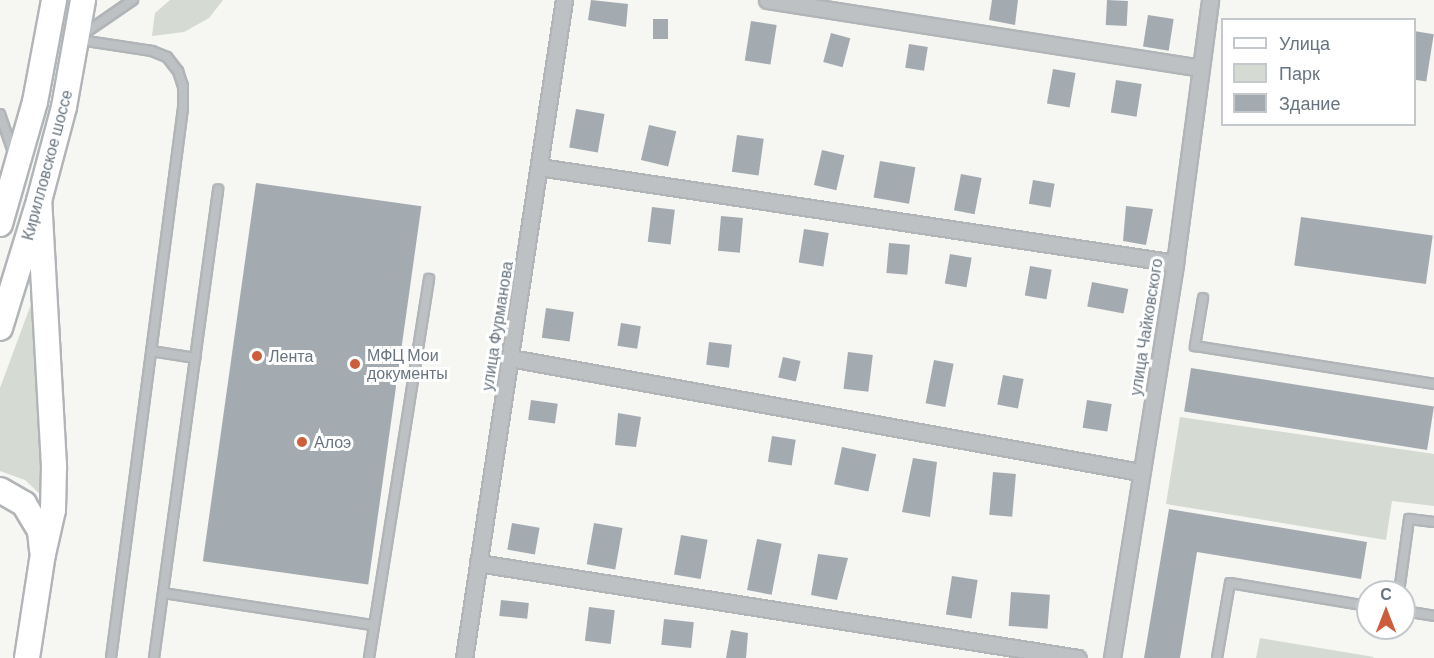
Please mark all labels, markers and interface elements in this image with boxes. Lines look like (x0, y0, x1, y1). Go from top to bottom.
legend (1221, 18, 1416, 126)
text: Улица (1279, 32, 1330, 54)
text: Парк (1279, 62, 1320, 84)
street label: Кирилловское шоссе (18, 88, 76, 242)
text: Здание (1279, 92, 1340, 114)
street label: улица Чайковского (1126, 257, 1166, 397)
street label: улица Фурманова (477, 260, 517, 392)
place label: МФЦ Мои документы (367, 345, 448, 383)
place label: Лента (269, 346, 313, 366)
marker: Лента (250, 349, 264, 363)
marker: МФЦ Мои документы (348, 357, 362, 371)
place label: Алоэ (314, 432, 351, 452)
marker: Алоэ (295, 435, 309, 449)
north arrow (1356, 580, 1416, 640)
text: С (1380, 584, 1392, 603)

